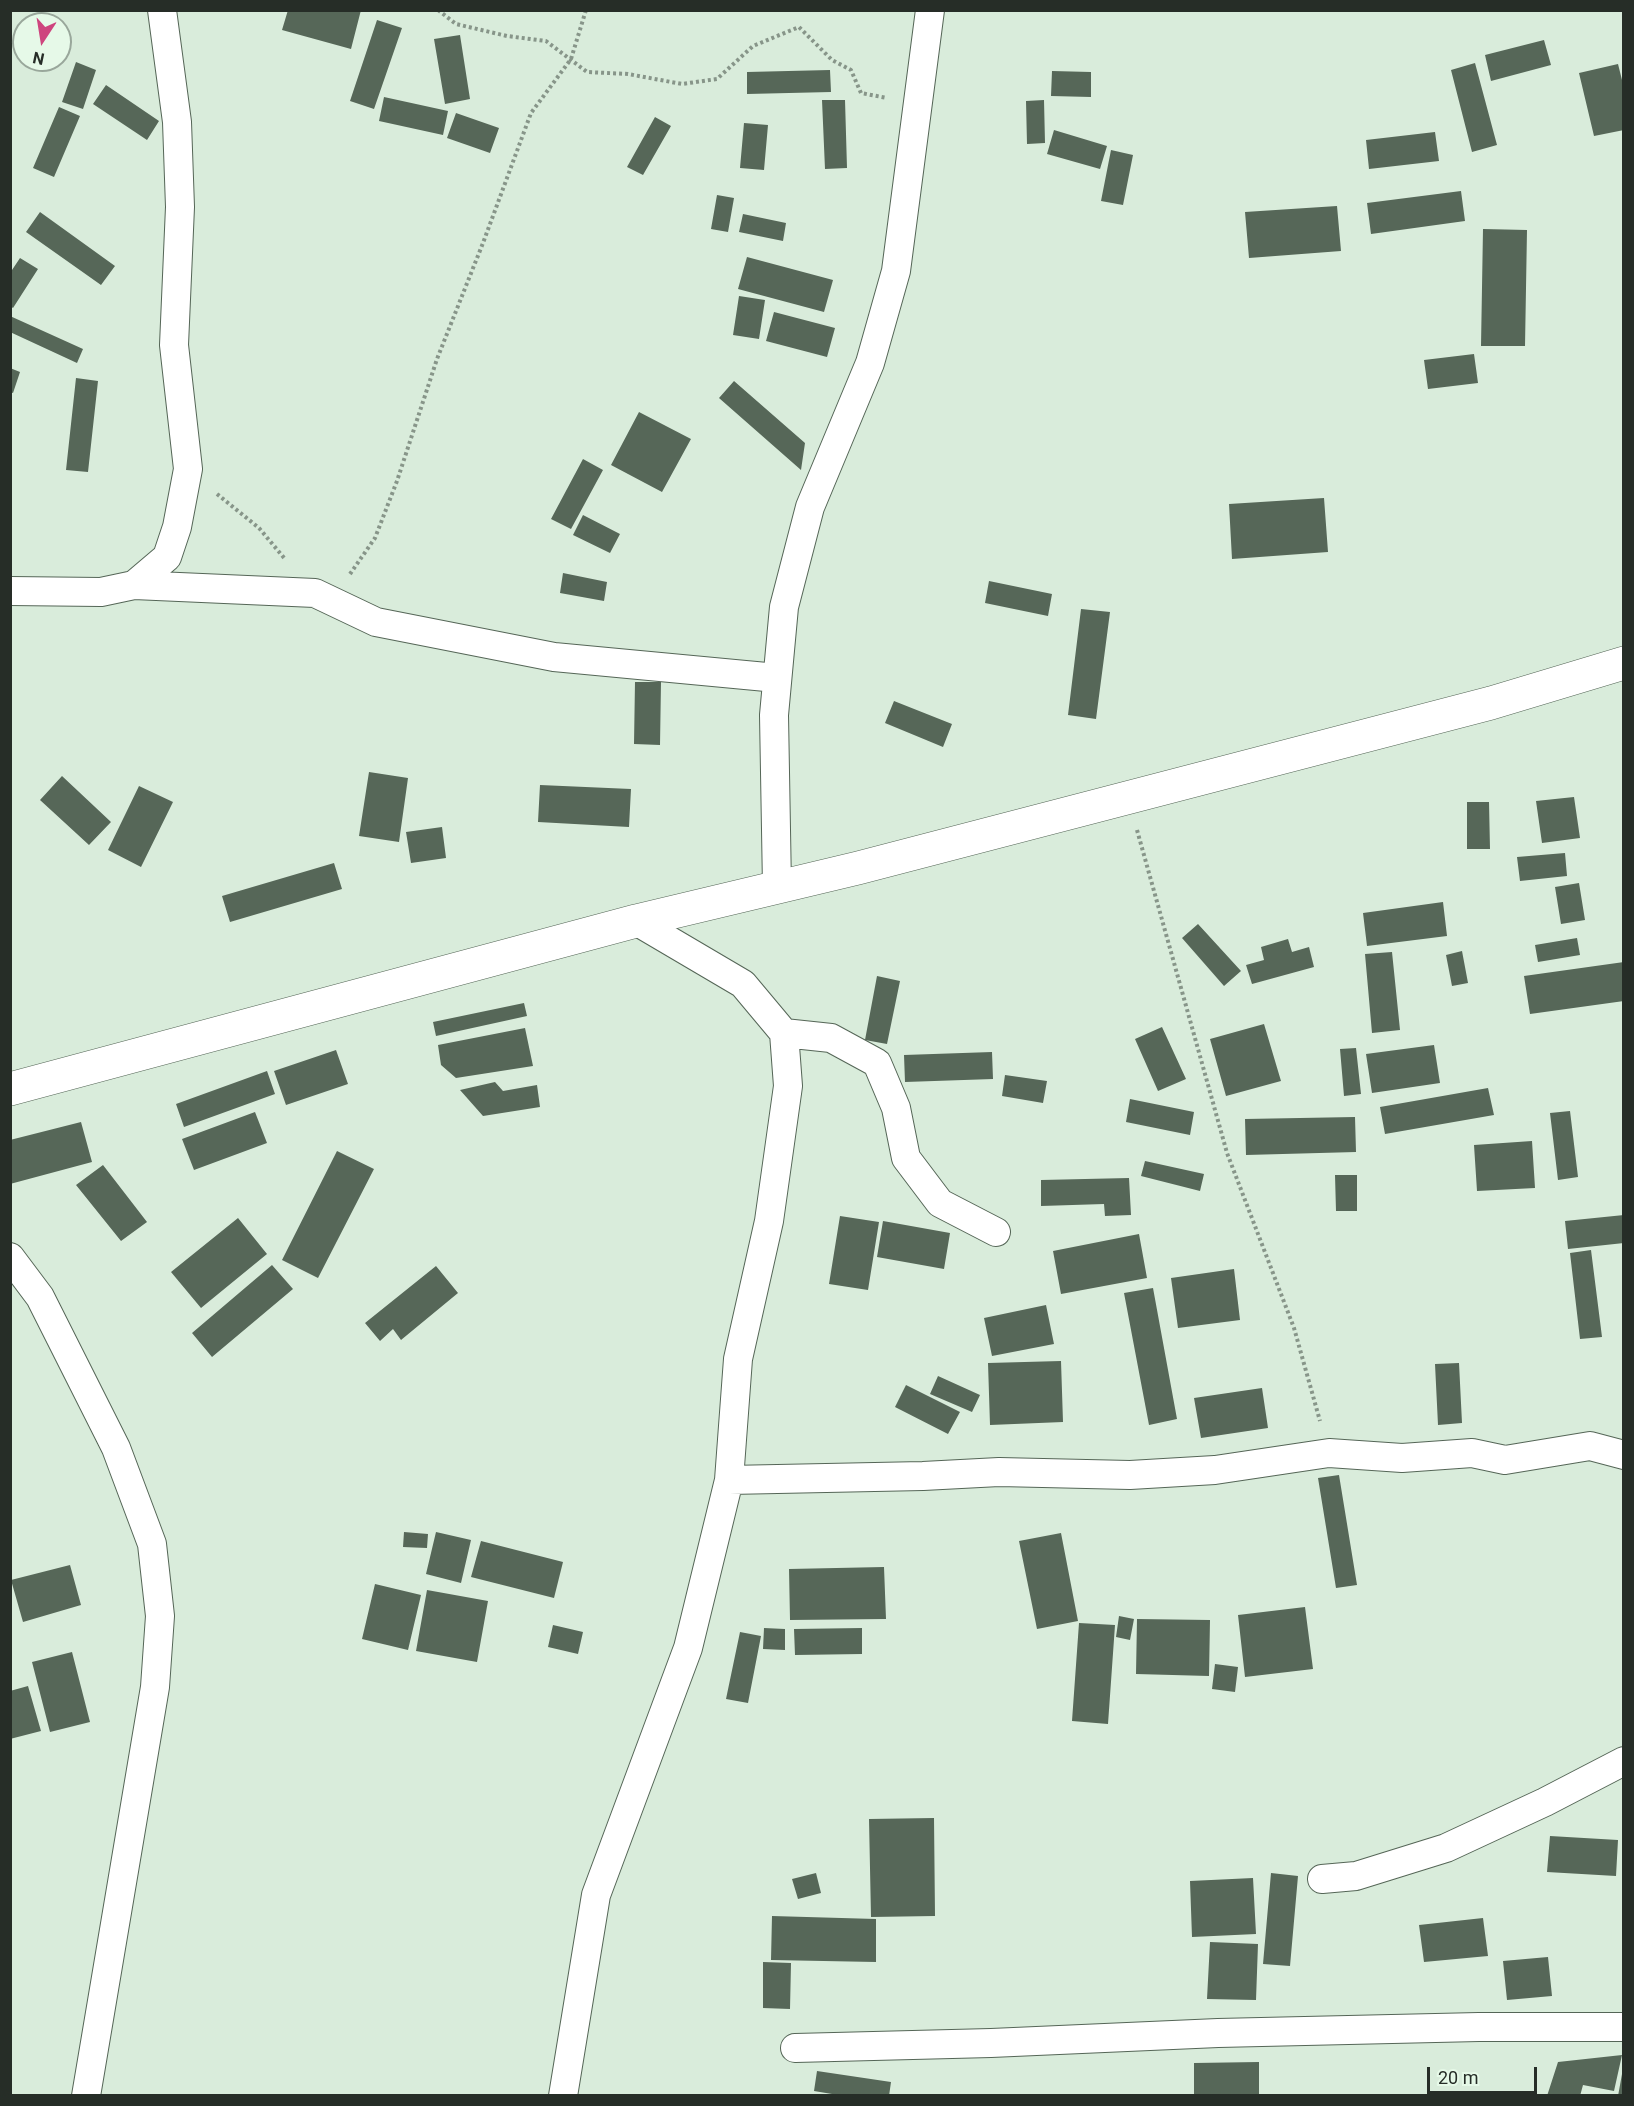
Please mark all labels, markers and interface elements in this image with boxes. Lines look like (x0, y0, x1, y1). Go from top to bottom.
north arrow (12, 12, 72, 72)
text: N (31, 48, 46, 69)
scale bar (1430, 2055, 1540, 2093)
text: 20 m (1438, 2067, 1478, 2088)

